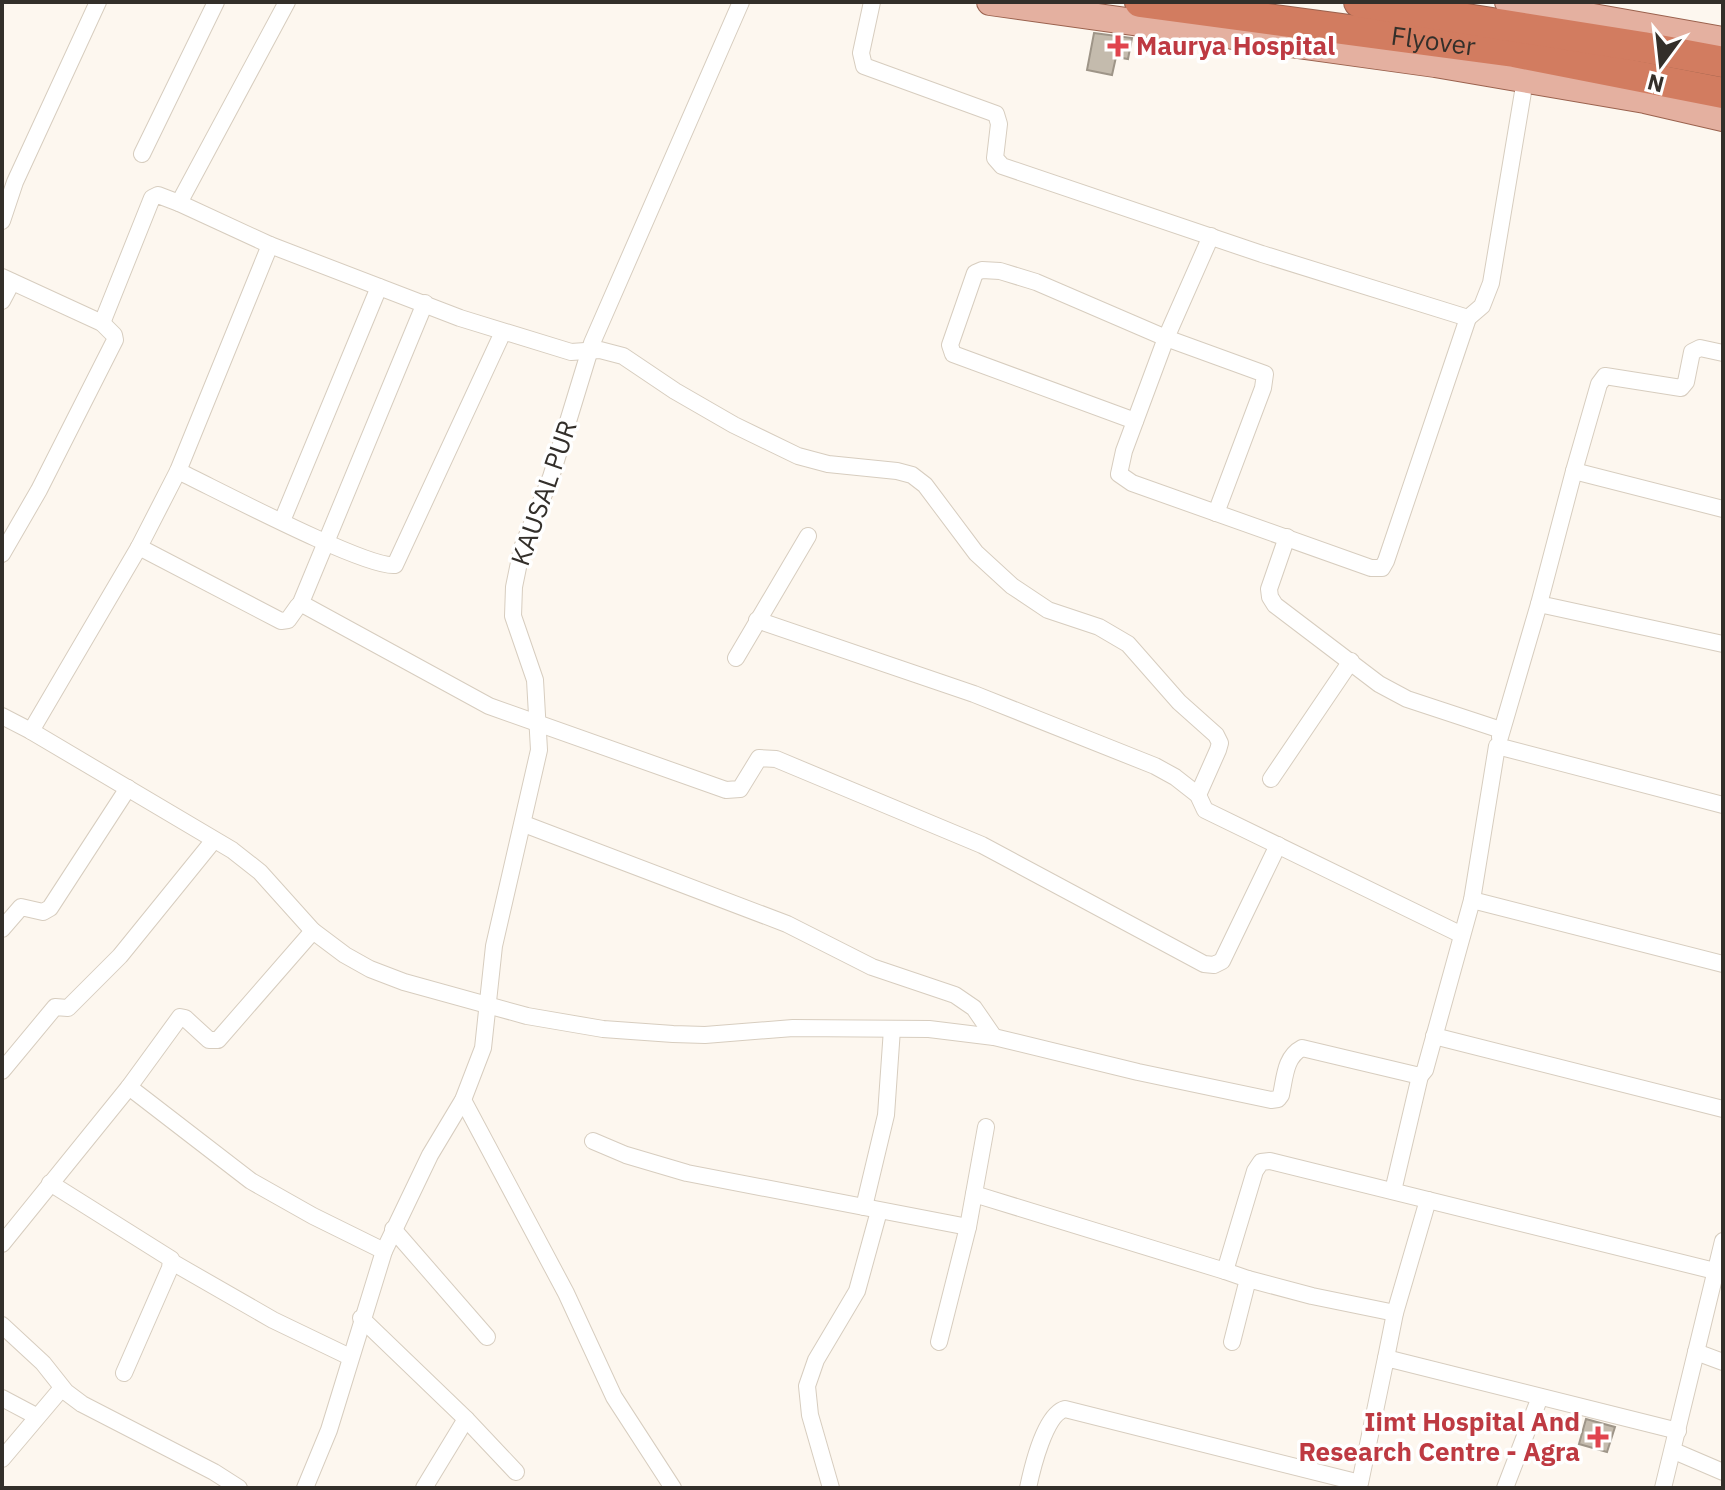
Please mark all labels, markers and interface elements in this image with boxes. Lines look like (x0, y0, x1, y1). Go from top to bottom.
street label: Flyover (1389, 18, 1478, 63)
north arrow (1621, 24, 1701, 104)
place label: Maurya Hospital (1136, 28, 1335, 62)
marker: Maurya Hospital (1107, 35, 1129, 57)
text: N (1644, 68, 1667, 100)
street label: KAUSAL PUR (502, 416, 584, 570)
place label: Iimt Hospital And Research Centre - Agra (1298, 1404, 1580, 1468)
marker: Iimt Hospital And Research Centre - Agra (1587, 1426, 1609, 1448)

